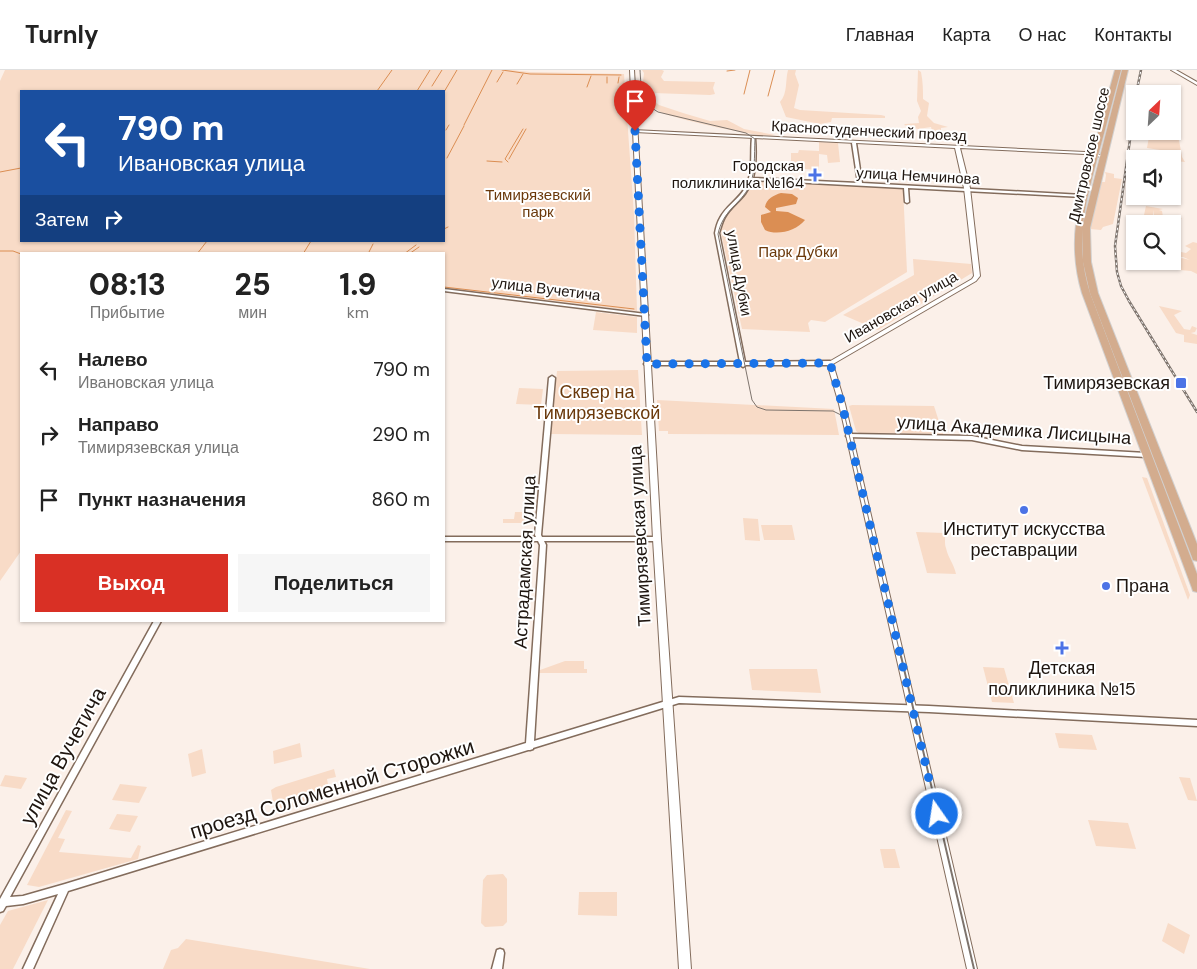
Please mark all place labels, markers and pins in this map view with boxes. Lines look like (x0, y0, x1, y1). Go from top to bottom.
pin (614, 80, 656, 131)
place label: Городская поликлиника №164 (672, 156, 804, 193)
marker: Городская поликлиника №164 (808, 168, 822, 182)
place label: Тимирязевская (1043, 371, 1170, 395)
marker: Тимирязевская (1174, 376, 1188, 390)
marker: Институт искусства реставрации (1018, 504, 1030, 516)
place label: Институт искусства реставрации (943, 517, 1106, 562)
place label: Прана (1116, 574, 1170, 598)
marker: Прана (1100, 580, 1112, 592)
marker: Детская поликлиника №15 (1055, 641, 1069, 655)
place label: Детская поликлиника №15 (988, 656, 1136, 701)

